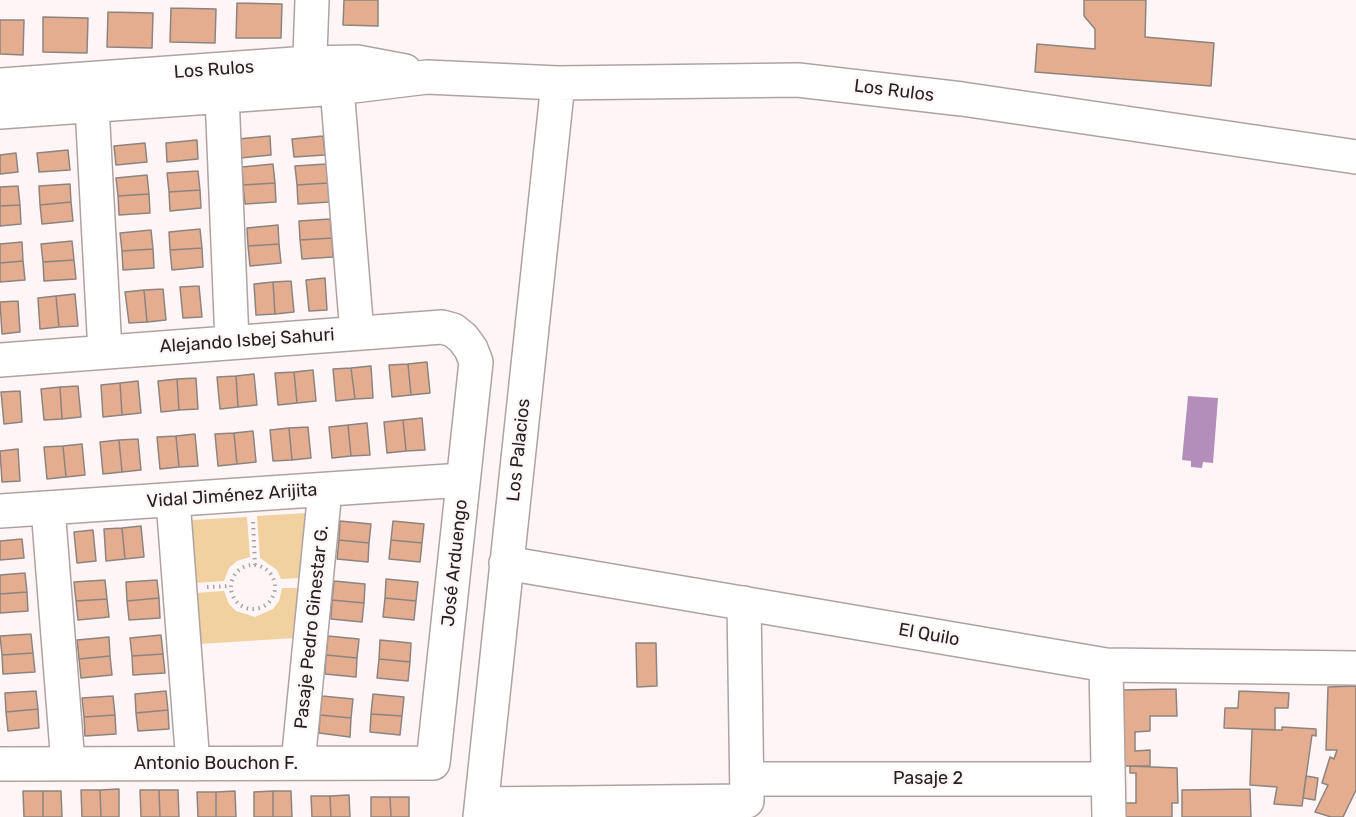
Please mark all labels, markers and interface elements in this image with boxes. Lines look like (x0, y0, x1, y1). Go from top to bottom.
street label: Los Rulos (173, 56, 255, 84)
street label: Los Rulos (853, 75, 935, 107)
street label: Alejando Isbej Sahuri (159, 324, 335, 358)
street label: Los Palacios (503, 398, 535, 502)
street label: Vidal Jiménez Arijita (146, 479, 318, 513)
street label: José Arduengo (438, 498, 472, 628)
street label: Pasaje Pedro Ginestar G. (291, 524, 333, 730)
street label: El Quilo (897, 619, 961, 651)
street label: Antonio Bouchon F. (134, 753, 298, 775)
street label: Pasaje 2 (893, 768, 963, 790)

